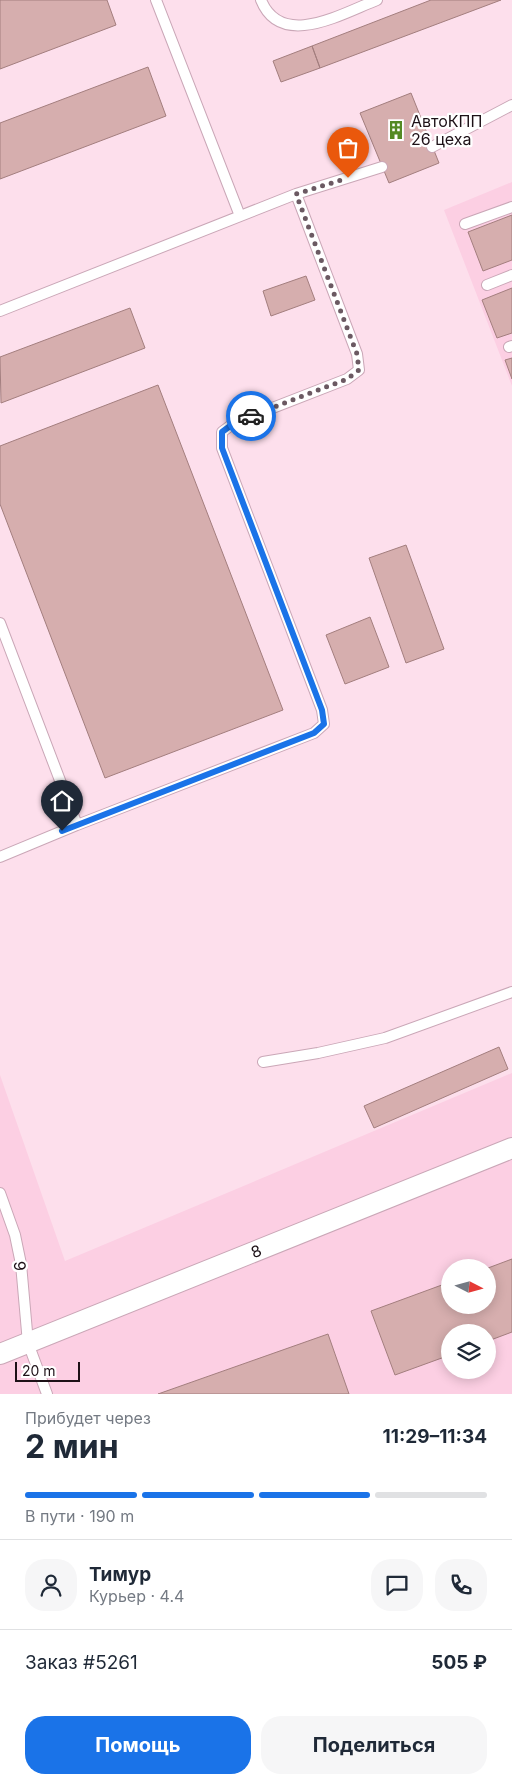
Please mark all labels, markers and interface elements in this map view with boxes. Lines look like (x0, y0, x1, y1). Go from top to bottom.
place label: АвтоКПП 26 цеха (411, 111, 482, 149)
building icon: АвтоКПП 26 цеха (385, 119, 407, 141)
pin (327, 127, 369, 178)
icon: bag (334, 134, 362, 162)
courier (226, 391, 276, 441)
icon: car (237, 402, 265, 430)
pin (41, 780, 83, 831)
icon: home (48, 787, 76, 815)
street label: 8 (248, 1240, 264, 1262)
north arrow (441, 1259, 496, 1314)
map controls (441, 1259, 496, 1379)
street label: 9 (9, 1260, 31, 1272)
button: layers (441, 1324, 496, 1379)
scale bar (15, 1359, 80, 1382)
text: 20 m (22, 1362, 56, 1379)
text: Прибудет через (25, 1408, 151, 1428)
text: 11:29–11:34 (383, 1425, 487, 1448)
text: 2 мин (25, 1427, 119, 1466)
text: В пути · 190 m (25, 1506, 134, 1526)
button: person (25, 1559, 77, 1611)
button: chat (371, 1559, 423, 1611)
button: phone (435, 1559, 487, 1611)
text: Тимур (89, 1563, 151, 1586)
text: Курьер · 4.4 (89, 1586, 184, 1606)
text: Заказ #5261 (25, 1651, 138, 1674)
text: 505 ₽ (431, 1651, 487, 1674)
button: Помощь (25, 1716, 251, 1774)
button: Поделиться (261, 1716, 487, 1774)

